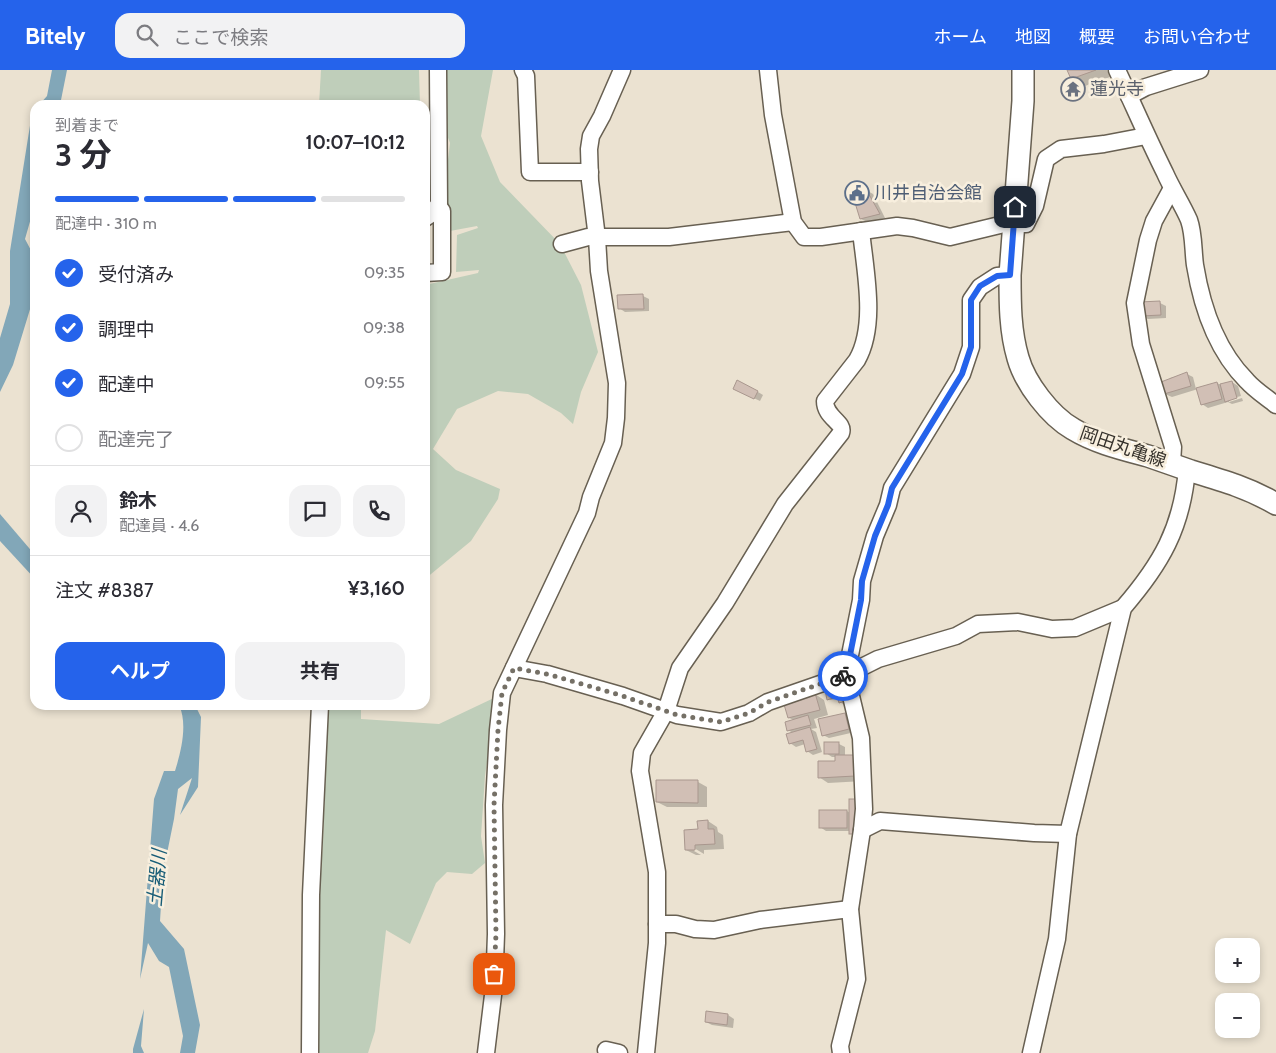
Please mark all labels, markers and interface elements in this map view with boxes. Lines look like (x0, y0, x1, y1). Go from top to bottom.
search box (115, 13, 465, 58)
text: Bitely (25, 21, 85, 50)
icon: search (133, 21, 161, 49)
text: ここで検索 (173, 26, 268, 49)
text: ホーム (934, 26, 987, 48)
text: 地図 (1015, 26, 1051, 48)
text: 概要 (1079, 26, 1115, 48)
text: お問い合わせ (1143, 26, 1251, 48)
temple icon: 蓮光寺 (1060, 76, 1086, 102)
place label: 蓮光寺 (1090, 78, 1144, 100)
text: 到着まで (55, 116, 119, 135)
text: 10:07–10:12 (306, 131, 405, 154)
text: 3 分 (55, 135, 111, 174)
public building icon: 川井自治会館 (844, 180, 870, 206)
place label: 川井自治会館 (874, 182, 982, 204)
pin (994, 186, 1036, 228)
icon: home (1001, 193, 1029, 221)
text: 配達中 · 310 m (55, 214, 157, 233)
icon: check (55, 259, 83, 287)
text: 受付済み (98, 263, 174, 286)
text: 09:35 (364, 263, 405, 282)
icon: check (55, 314, 83, 342)
text: 調理中 (98, 318, 155, 341)
text: 09:38 (363, 318, 405, 337)
icon: check (55, 369, 83, 397)
text: 配達中 (98, 373, 155, 396)
text: 09:55 (364, 373, 405, 392)
street label: 岡田丸亀線 (1077, 422, 1169, 472)
text: 配達完了 (98, 428, 174, 451)
button: person (55, 485, 107, 537)
button: chat (289, 485, 341, 537)
button: phone (353, 485, 405, 537)
text: 鈴木 (119, 489, 157, 512)
text: 配達員 · 4.6 (119, 516, 199, 535)
text: ¥3,160 (348, 577, 405, 600)
text: 注文 #8387 (55, 579, 154, 602)
button: ヘルプ (55, 642, 225, 700)
button: 共有 (235, 642, 405, 700)
courier (818, 651, 868, 701)
icon: bike (829, 662, 857, 690)
water label: 土器川 (143, 847, 171, 907)
map controls (1215, 938, 1260, 1038)
button: + (1215, 938, 1260, 983)
pin (473, 953, 515, 995)
icon: bag (480, 960, 508, 988)
button: − (1215, 993, 1260, 1038)

